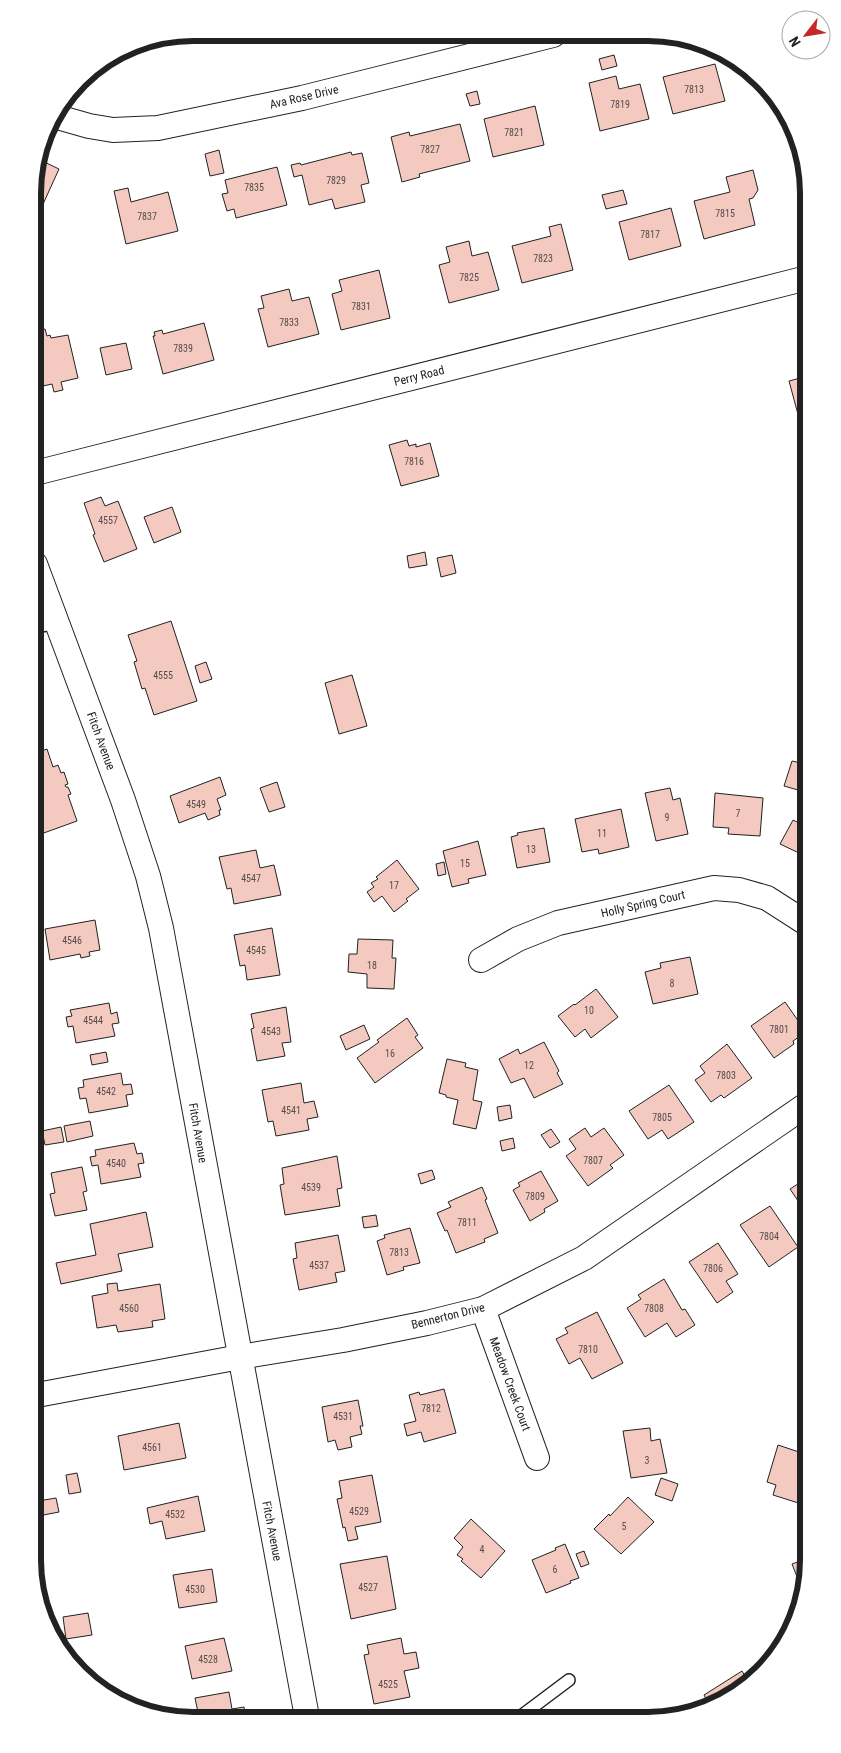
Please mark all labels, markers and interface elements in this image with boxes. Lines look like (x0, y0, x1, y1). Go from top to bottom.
north arrow (781, 10, 831, 60)
text: N (786, 34, 804, 49)
street label: Ava Rose Drive (268, 82, 340, 112)
house number: 7813 (684, 84, 704, 95)
house number: 7819 (610, 99, 630, 110)
house number: 7821 (504, 127, 524, 138)
house number: 7827 (420, 144, 440, 155)
house number: 7829 (326, 175, 346, 186)
house number: 7835 (244, 182, 264, 193)
house number: 7815 (715, 208, 735, 219)
house number: 7837 (137, 211, 157, 222)
house number: 7817 (640, 229, 660, 240)
house number: 7823 (533, 253, 553, 264)
house number: 7825 (459, 272, 479, 283)
house number: 7831 (351, 301, 371, 312)
house number: 7833 (279, 317, 299, 328)
house number: 7839 (173, 343, 193, 354)
street label: Perry Road (392, 363, 446, 389)
house number: 7816 (404, 456, 424, 467)
house number: 4557 (98, 515, 118, 526)
house number: 4555 (153, 670, 173, 681)
street label: Fitch Avenue (84, 710, 118, 772)
house number: 4549 (186, 799, 206, 810)
house number: 7 (736, 808, 741, 819)
house number: 9 (665, 812, 670, 823)
house number: 11 (597, 828, 607, 839)
house number: 13 (526, 844, 536, 855)
house number: 15 (460, 858, 470, 869)
house number: 4547 (241, 873, 261, 884)
house number: 17 (389, 880, 399, 891)
street label: Holly Spring Court (600, 887, 687, 920)
house number: 4546 (62, 935, 82, 946)
house number: 4545 (246, 945, 266, 956)
house number: 18 (367, 960, 377, 971)
house number: 8 (670, 978, 675, 989)
house number: 10 (584, 1005, 594, 1016)
house number: 4544 (83, 1015, 103, 1026)
house number: 7801 (769, 1024, 789, 1035)
house number: 4543 (261, 1026, 281, 1037)
house number: 16 (385, 1048, 395, 1059)
house number: 12 (524, 1060, 534, 1071)
house number: 7803 (716, 1070, 736, 1081)
house number: 4542 (96, 1086, 116, 1097)
street label: Fitch Avenue (186, 1102, 210, 1164)
house number: 4541 (281, 1105, 301, 1116)
house number: 7805 (652, 1112, 672, 1123)
house number: 7807 (583, 1155, 603, 1166)
house number: 4540 (106, 1158, 126, 1169)
house number: 4539 (301, 1182, 321, 1193)
house number: 7809 (525, 1191, 545, 1202)
house number: 7811 (457, 1217, 477, 1228)
house number: 7804 (759, 1231, 779, 1242)
house number: 7813 (389, 1247, 409, 1258)
house number: 4537 (309, 1260, 329, 1271)
house number: 7806 (703, 1263, 723, 1274)
street label: Bennerton Drive (410, 1300, 487, 1332)
house number: 4560 (119, 1303, 139, 1314)
house number: 7808 (644, 1303, 664, 1314)
street label: Meadow Creek Court (487, 1335, 534, 1433)
house number: 7810 (578, 1344, 598, 1355)
house number: 7812 (421, 1403, 441, 1414)
house number: 4531 (333, 1411, 353, 1422)
house number: 4561 (142, 1442, 162, 1453)
house number: 3 (645, 1455, 650, 1466)
street label: Fitch Avenue (259, 1500, 285, 1563)
house number: 4529 (349, 1506, 369, 1517)
house number: 4532 (165, 1509, 185, 1520)
house number: 5 (622, 1521, 627, 1532)
house number: 4 (480, 1544, 485, 1555)
house number: 6 (553, 1564, 558, 1575)
house number: 4527 (358, 1582, 378, 1593)
house number: 4530 (185, 1584, 205, 1595)
house number: 4528 (198, 1654, 218, 1665)
house number: 4525 (378, 1679, 398, 1690)

